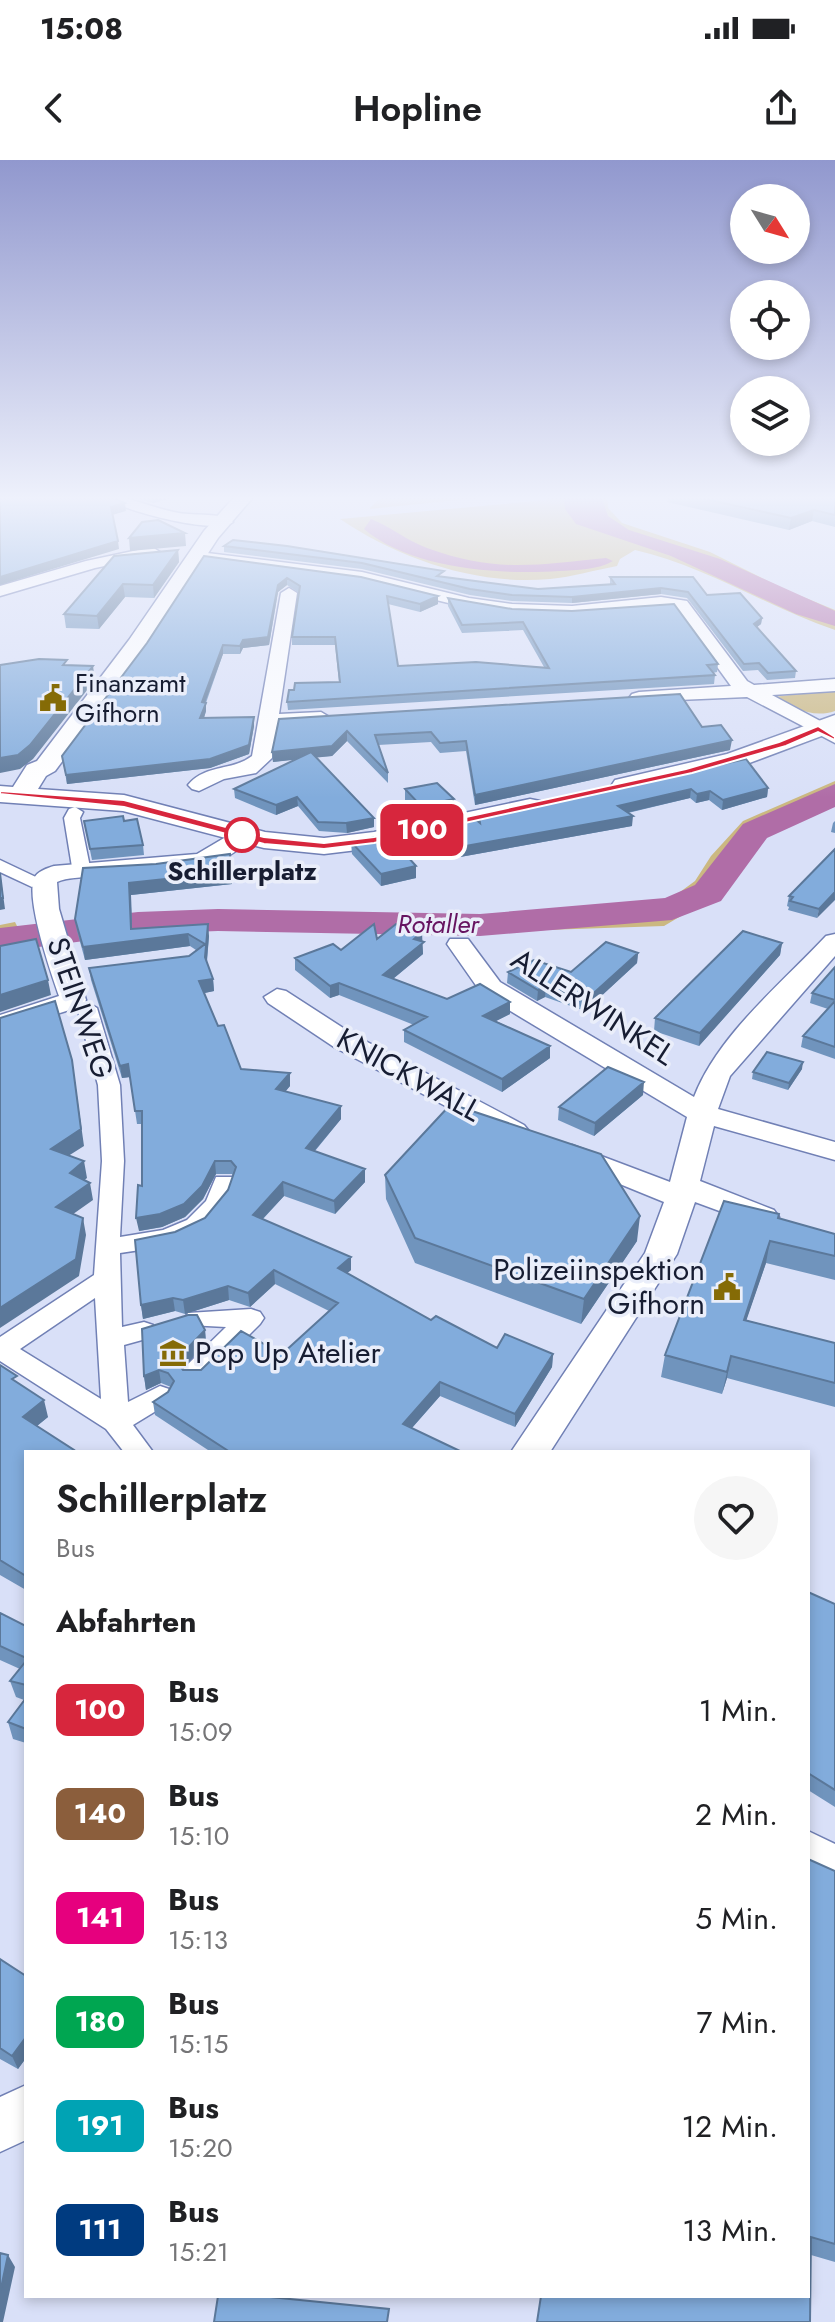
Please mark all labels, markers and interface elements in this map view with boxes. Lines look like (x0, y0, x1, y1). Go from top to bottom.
text: 15:08 (40, 7, 123, 50)
text: Hopline (353, 82, 482, 134)
icon: back (32, 86, 76, 130)
icon: share (759, 86, 803, 130)
north arrow (730, 184, 810, 264)
map controls (730, 184, 810, 456)
button: locate (730, 280, 810, 360)
button: layers (730, 376, 810, 456)
place label: Finanzamt Gifhorn (75, 664, 186, 732)
public building icon: Finanzamt Gifhorn (38, 683, 68, 713)
line badge: 100 (376, 804, 468, 856)
text: 100 (396, 809, 448, 850)
marker: Schillerplatz (225, 818, 259, 852)
place label: Schillerplatz (167, 852, 317, 890)
water label: Rotaller (397, 905, 480, 943)
street label: STEINWEG (36, 931, 125, 1084)
street label: ALLERWINKEL (503, 938, 684, 1076)
street label: KNICKWALL (329, 1017, 490, 1132)
place label: Polizeiinspektion Gifhorn (493, 1248, 705, 1325)
public building icon: Polizeiinspektion Gifhorn (712, 1272, 742, 1302)
place label: Pop Up Atelier (195, 1331, 381, 1374)
museum icon: Pop Up Atelier (158, 1338, 188, 1368)
text: Schillerplatz (56, 1471, 267, 1526)
button: heart (694, 1476, 778, 1560)
text: Bus (56, 1529, 95, 1567)
text: Abfahrten (56, 1600, 196, 1643)
text: Bus (168, 1670, 219, 1713)
text: 100 (74, 1689, 126, 1730)
text: 1 Min. (699, 1689, 778, 1732)
text: 15:09 (168, 1713, 233, 1751)
text: Bus (168, 1774, 219, 1817)
text: 140 (74, 1793, 126, 1834)
text: 2 Min. (695, 1793, 778, 1836)
text: 15:10 (168, 1817, 229, 1855)
text: Bus (168, 1878, 219, 1921)
text: 141 (76, 1897, 124, 1938)
text: 5 Min. (695, 1897, 778, 1940)
text: 15:13 (168, 1921, 228, 1959)
text: Bus (168, 1982, 219, 2025)
text: 180 (75, 2001, 125, 2042)
text: 7 Min. (696, 2001, 778, 2044)
text: 15:15 (168, 2025, 229, 2063)
text: Bus (168, 2086, 219, 2129)
text: 191 (76, 2105, 124, 2146)
text: 12 Min. (682, 2105, 778, 2148)
text: 15:20 (168, 2129, 233, 2167)
text: Bus (168, 2190, 219, 2233)
text: 111 (79, 2209, 121, 2250)
text: 13 Min. (682, 2209, 778, 2252)
text: 15:21 (168, 2233, 229, 2271)

